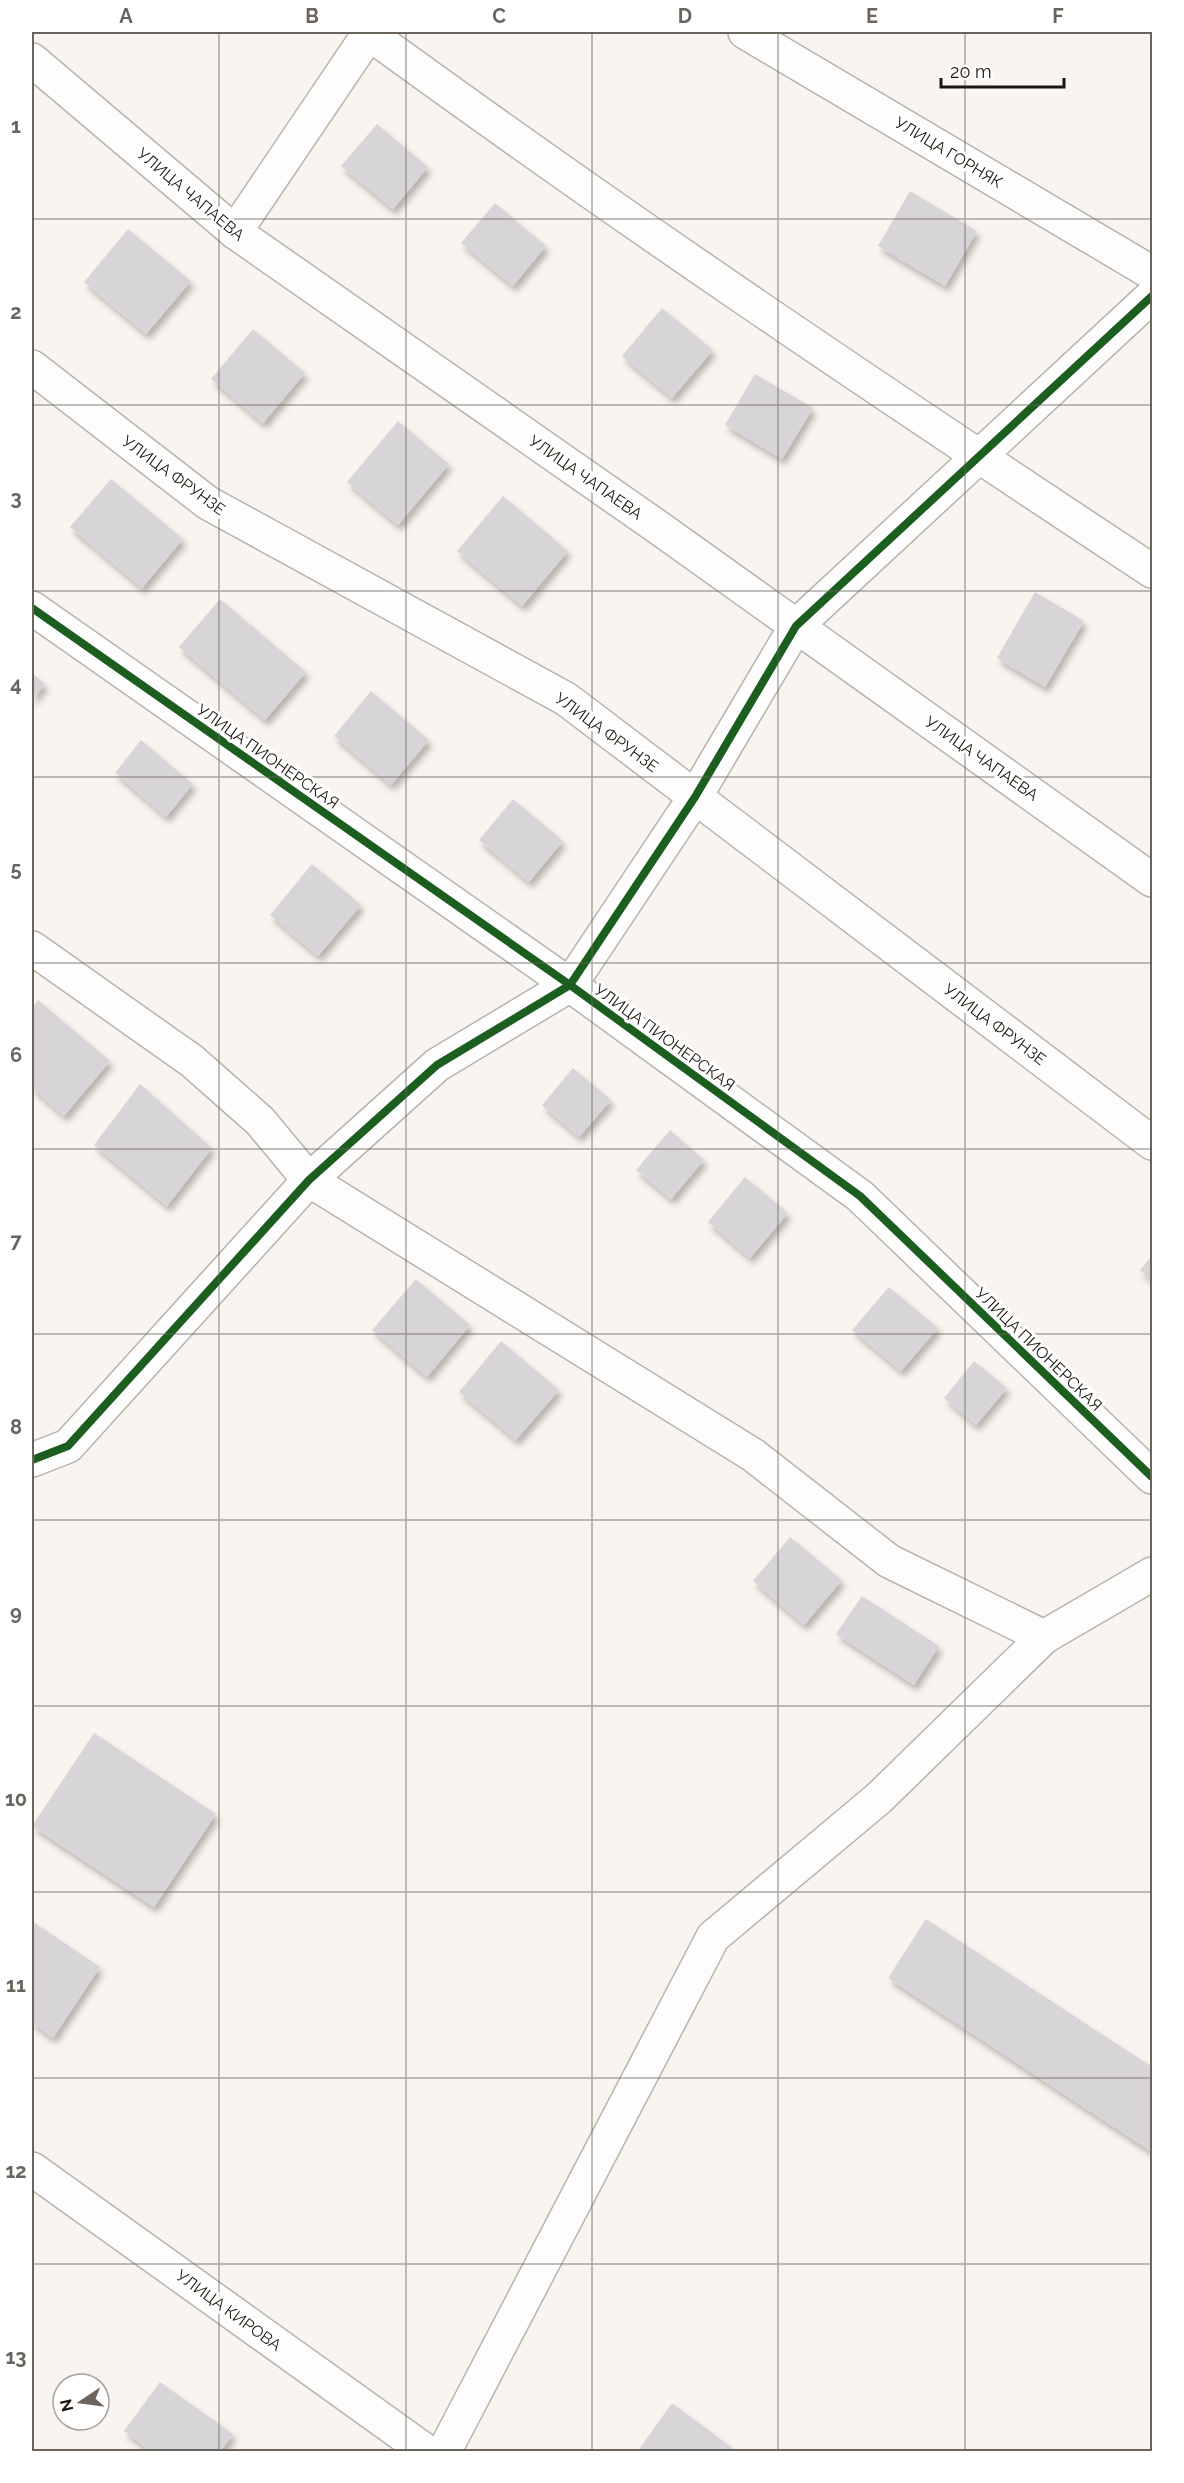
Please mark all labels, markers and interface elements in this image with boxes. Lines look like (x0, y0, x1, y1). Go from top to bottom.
text: A (119, 4, 133, 28)
text: B (305, 4, 319, 28)
text: C (492, 4, 506, 28)
text: D (678, 4, 692, 28)
text: E (866, 4, 878, 28)
text: F (1052, 4, 1064, 28)
scale bar (941, 51, 1064, 89)
text: 20 m (950, 61, 992, 82)
street label: УЛИЦА ГОРНЯК (891, 113, 1006, 192)
text: 1 (11, 114, 21, 138)
street label: УЛИЦА ЧАПАЕВА (133, 144, 248, 245)
text: 2 (10, 300, 22, 324)
street label: УЛИЦА ЧАПАЕВА (525, 431, 646, 524)
street label: УЛИЦА ФРУНЗЕ (118, 432, 229, 519)
text: 3 (10, 486, 22, 510)
text: 4 (10, 672, 22, 696)
street label: УЛИЦА ФРУНЗЕ (551, 689, 662, 776)
street label: УЛИЦА ПИОНЕРСКАЯ (193, 700, 342, 813)
street label: УЛИЦА ЧАПАЕВА (921, 712, 1042, 805)
text: 5 (10, 857, 22, 881)
street label: УЛИЦА ПИОНЕРСКАЯ (591, 980, 739, 1095)
street label: УЛИЦА ФРУНЗЕ (940, 980, 1050, 1069)
text: 6 (10, 1043, 22, 1067)
text: 7 (10, 1229, 22, 1253)
street label: УЛИЦА ПИОНЕРСКАЯ (971, 1284, 1106, 1415)
text: 8 (10, 1415, 22, 1439)
text: 9 (10, 1601, 22, 1625)
text: 10 (5, 1787, 27, 1811)
text: 11 (6, 1973, 26, 1997)
text: 12 (5, 2159, 27, 2183)
street label: УЛИЦА КИРОВА (172, 2266, 285, 2355)
text: 13 (5, 2345, 27, 2369)
north arrow (51, 2372, 111, 2432)
text: N (56, 2397, 78, 2413)

